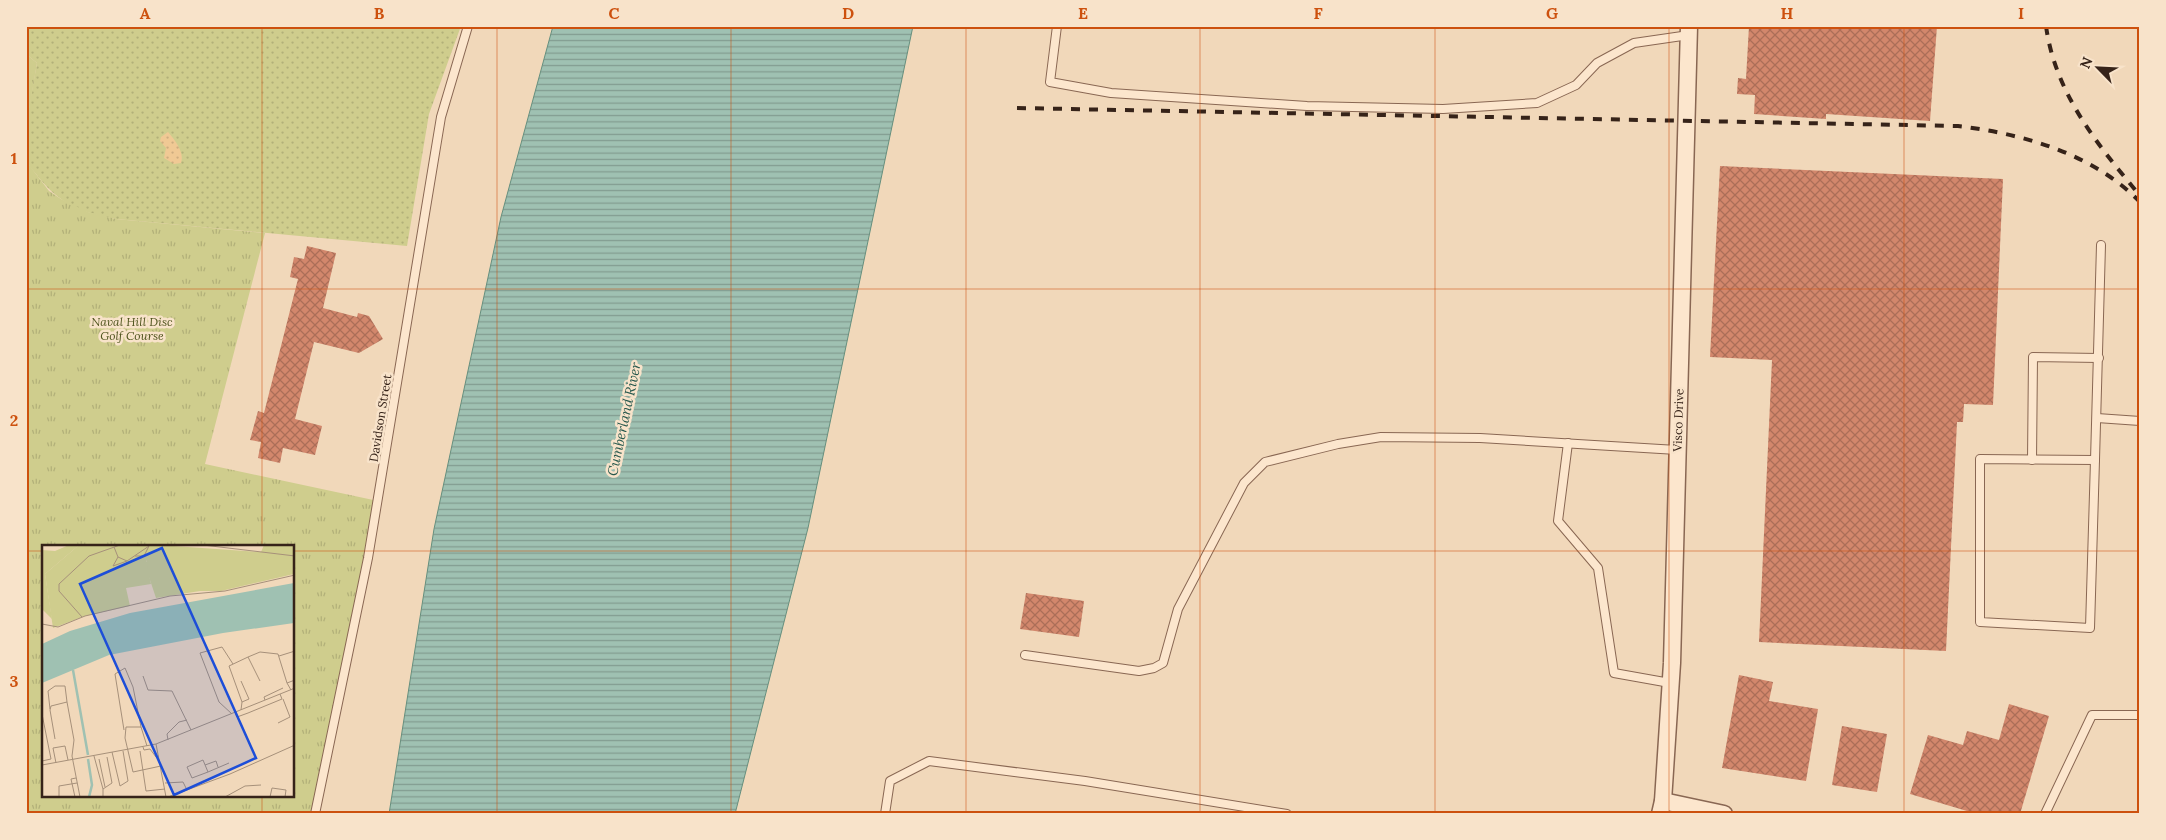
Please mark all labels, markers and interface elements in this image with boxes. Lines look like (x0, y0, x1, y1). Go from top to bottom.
text: A (140, 3, 151, 23)
text: B (374, 3, 385, 23)
text: C (608, 3, 620, 23)
text: D (842, 3, 854, 23)
text: E (1078, 3, 1088, 23)
text: F (1313, 3, 1323, 23)
text: G (1546, 3, 1558, 23)
text: H (1781, 3, 1794, 23)
text: I (2018, 3, 2024, 23)
north arrow (2074, 42, 2124, 92)
text: N (2076, 54, 2097, 71)
text: 1 (11, 148, 17, 168)
park label: Naval Hill Disc Golf Course (91, 314, 173, 343)
water label: Cumberland River (603, 360, 645, 477)
street label: Davidson Street (366, 373, 394, 463)
street label: Visco Drive (1669, 388, 1687, 453)
text: 2 (10, 410, 18, 430)
inset map (42, 545, 295, 798)
text: 3 (10, 671, 19, 691)

